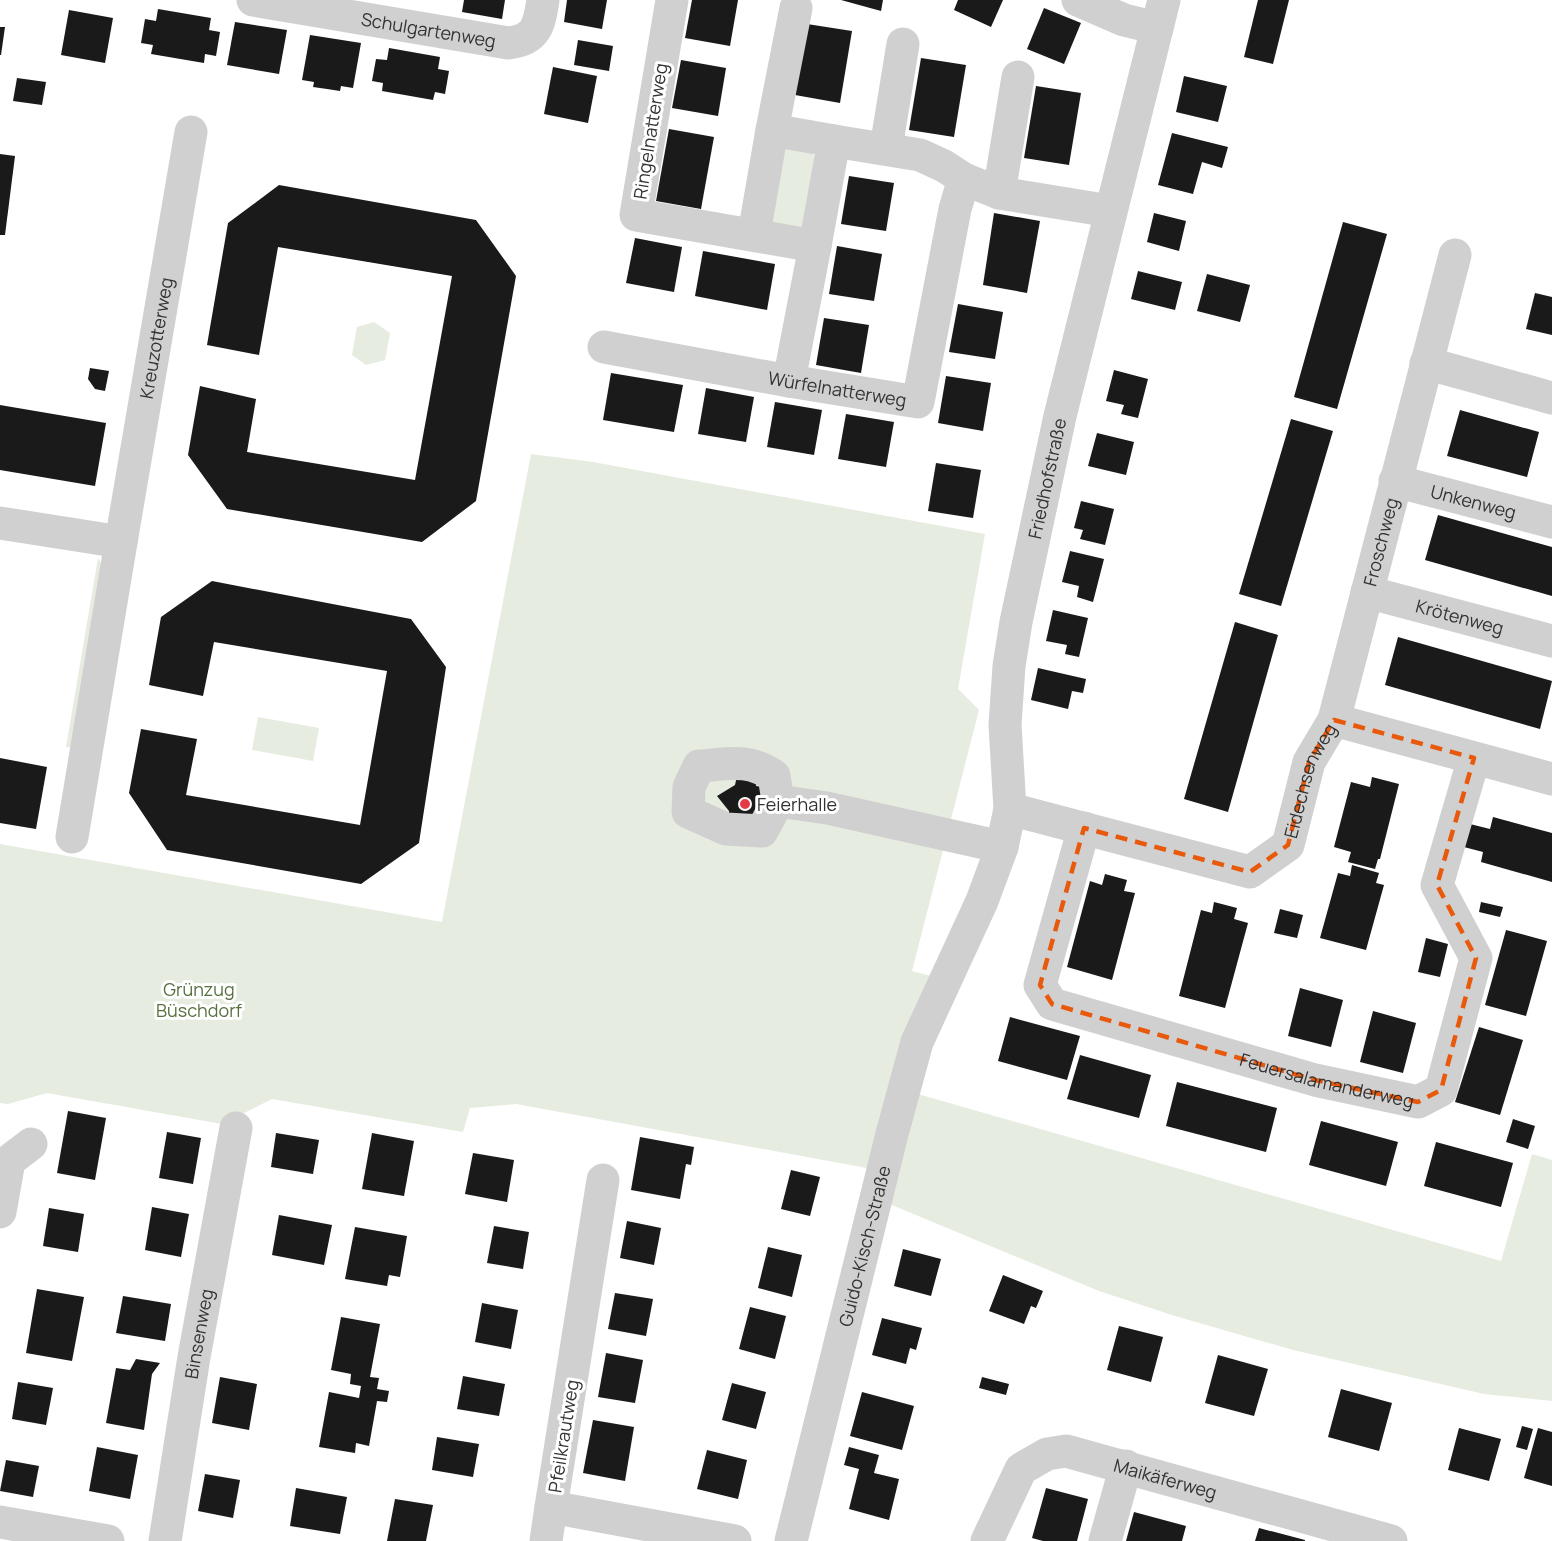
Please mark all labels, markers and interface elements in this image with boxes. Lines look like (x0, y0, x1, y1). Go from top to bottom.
street label: Schulgartenweg (359, 6, 498, 53)
street label: Ringelnatterweg (627, 61, 673, 201)
street label: Kreuzotterweg (134, 275, 178, 400)
street label: Würfelnatterweg (766, 365, 908, 412)
street label: Friedhofstraße (1022, 416, 1071, 541)
street label: Unkenweg (1428, 479, 1519, 524)
street label: Froschweg (1357, 495, 1403, 589)
street label: Krötenweg (1413, 593, 1506, 640)
street label: Eidechsenweg (1278, 719, 1341, 841)
place label: Feierhalle (757, 792, 837, 816)
marker: Feierhalle (738, 797, 752, 811)
park label: Grünzug Büschdorf (156, 977, 243, 1022)
street label: Feuersalamanderweg (1237, 1047, 1416, 1113)
street label: Guido-Kisch-Straße (833, 1163, 896, 1329)
street label: Binsenweg (179, 1287, 218, 1380)
street label: Pfeilkrautweg (542, 1378, 584, 1494)
street label: Maikäferweg (1111, 1453, 1220, 1504)

